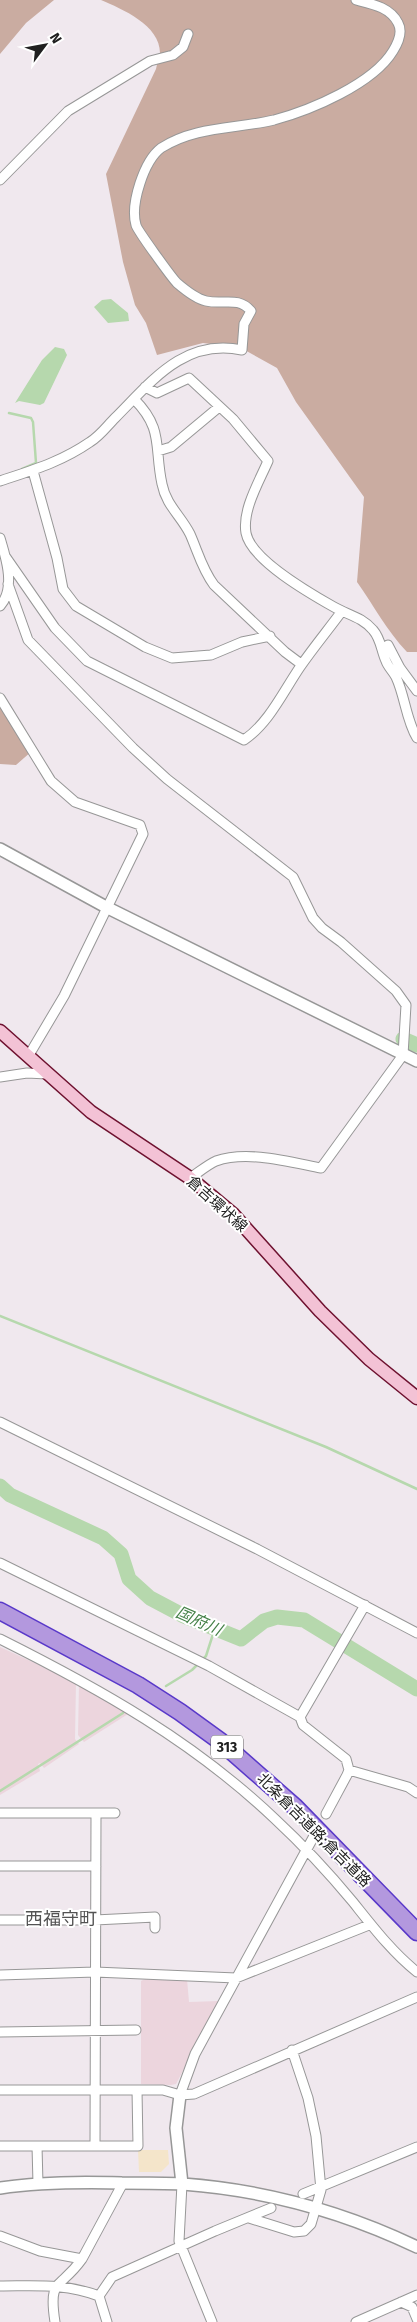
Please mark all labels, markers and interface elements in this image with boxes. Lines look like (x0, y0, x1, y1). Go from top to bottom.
north arrow (20, 20, 70, 70)
text: N (46, 30, 65, 47)
street label: 倉吉環状線 (183, 1172, 251, 1236)
water label: 国府川 (173, 1603, 227, 1640)
road number: 313 (211, 1735, 243, 1758)
street label: 北条倉吉道路;倉吉道路 (253, 1769, 375, 1891)
district label: 西福守町 (25, 1908, 97, 1930)

